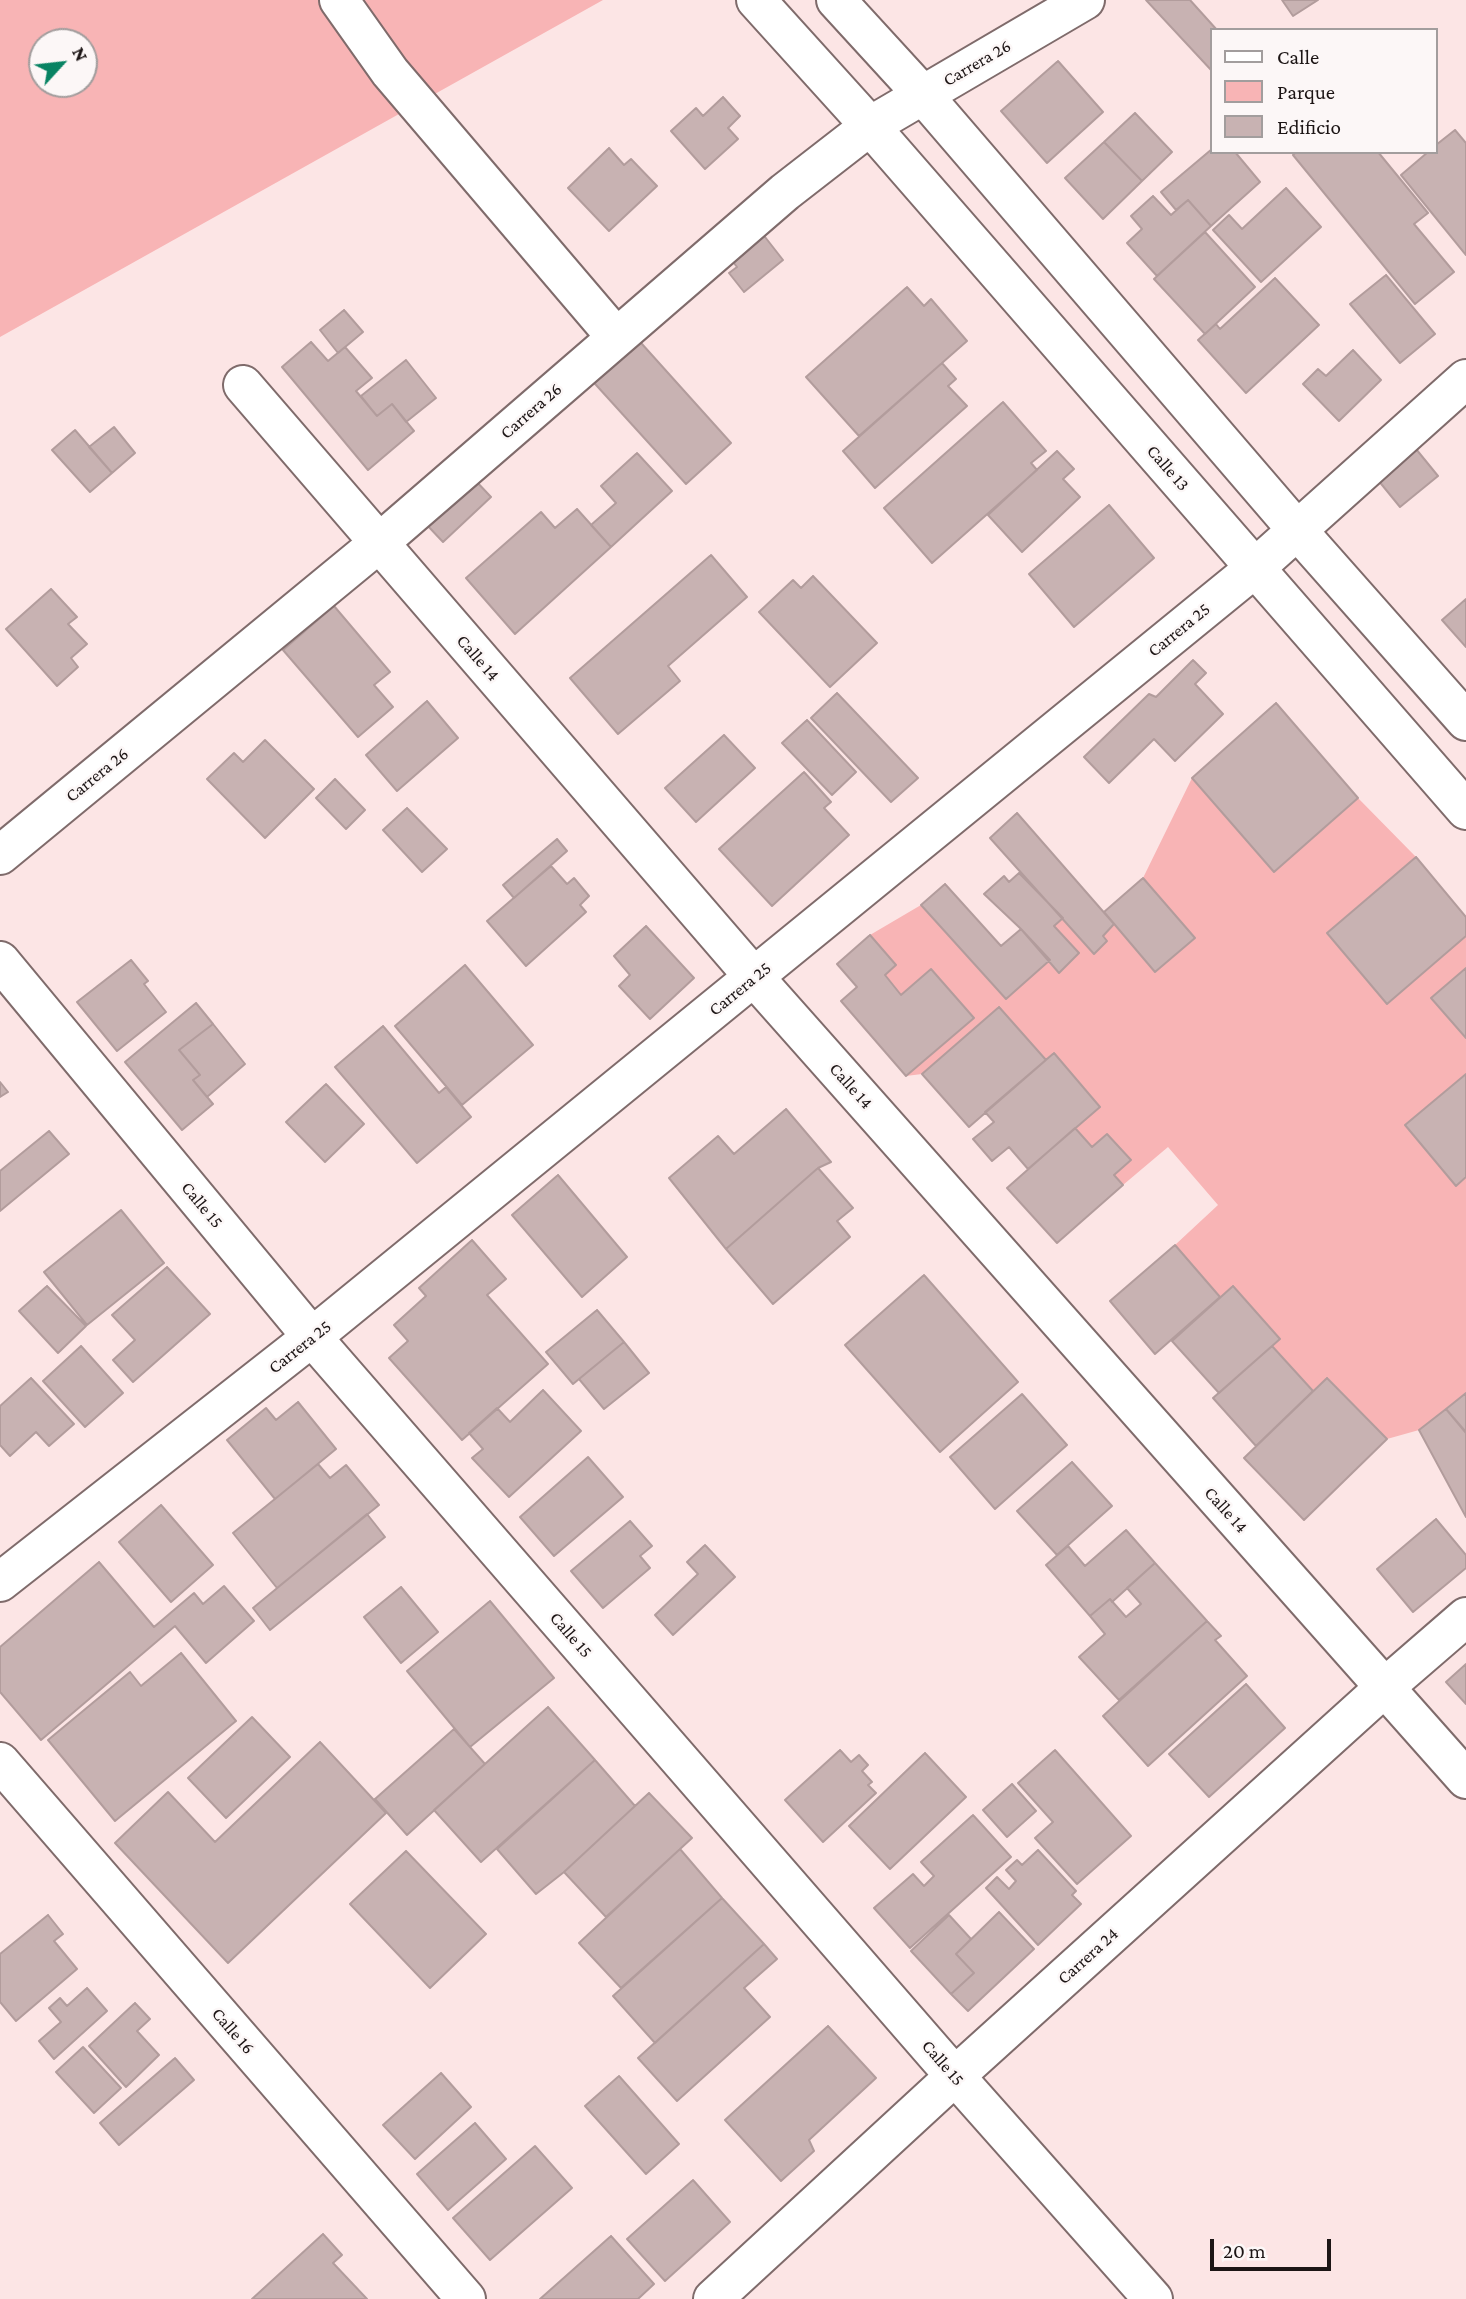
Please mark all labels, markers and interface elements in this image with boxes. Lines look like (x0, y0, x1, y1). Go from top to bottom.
north arrow (28, 28, 98, 98)
legend (1210, 28, 1438, 154)
street label: Carrera 26 (939, 35, 1015, 91)
text: N (68, 44, 93, 65)
text: Calle (1277, 45, 1319, 69)
text: Parque (1277, 80, 1335, 104)
text: Edificio (1277, 115, 1341, 139)
street label: Carrera 26 (496, 378, 566, 444)
street label: Calle 13 (1142, 440, 1194, 496)
street label: Carrera 25 (1143, 598, 1215, 662)
street label: Calle 14 (452, 630, 504, 686)
street label: Carrera 26 (61, 743, 133, 807)
street label: Carrera 25 (704, 957, 776, 1021)
street label: Calle 14 (825, 1058, 877, 1114)
street label: Calle 15 (176, 1177, 228, 1233)
street label: Carrera 25 (264, 1316, 336, 1378)
street label: Calle 14 (1200, 1482, 1252, 1538)
street label: Calle 15 (545, 1608, 597, 1662)
street label: Carrera 24 (1053, 1923, 1123, 1989)
street label: Calle 16 (207, 2003, 259, 2059)
street label: Calle 15 (917, 2036, 969, 2090)
scale bar (1214, 2226, 1335, 2270)
text: 20 m (1223, 2239, 1266, 2263)

